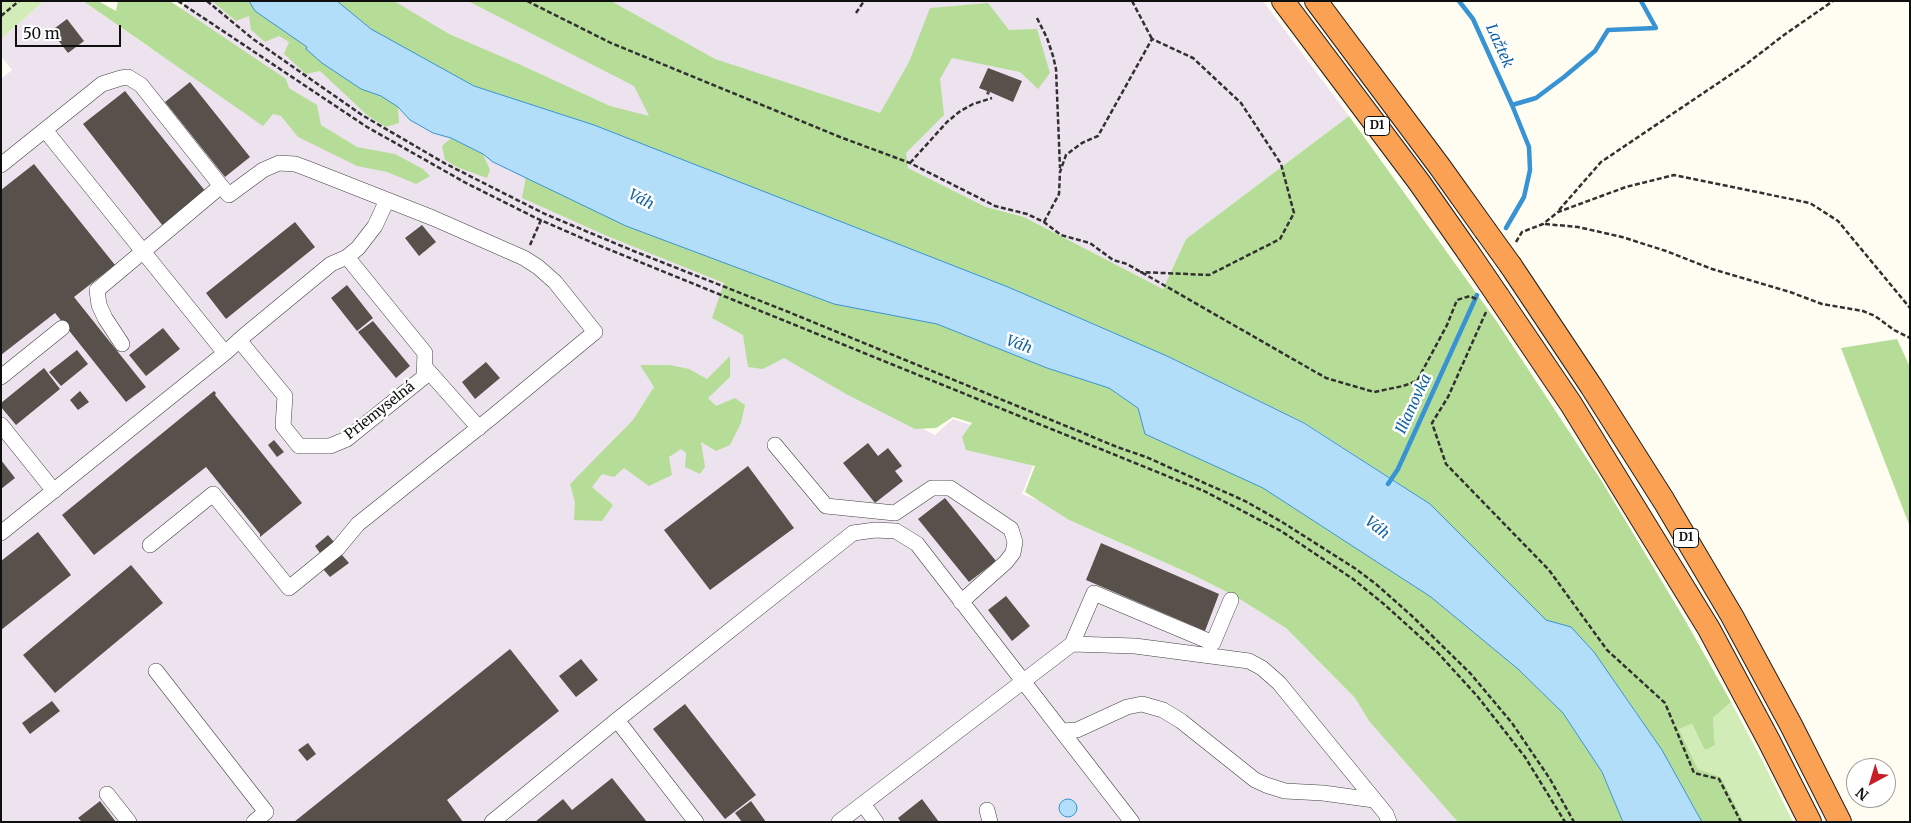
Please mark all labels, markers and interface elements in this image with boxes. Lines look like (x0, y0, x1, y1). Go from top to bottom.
scale bar (18, 15, 124, 47)
water label: Lažtek (1481, 21, 1517, 71)
text: 50 m (23, 24, 60, 43)
road number: D1 (1364, 116, 1390, 136)
water label: Váh (625, 186, 657, 214)
water label: Váh (1004, 332, 1034, 358)
water label: Ilianovka (1392, 371, 1436, 437)
street label: Priemyselná (342, 379, 418, 443)
water label: Váh (1361, 513, 1393, 543)
road number: D1 (1674, 528, 1698, 548)
north arrow (1846, 758, 1896, 808)
text: N (1852, 783, 1872, 804)

